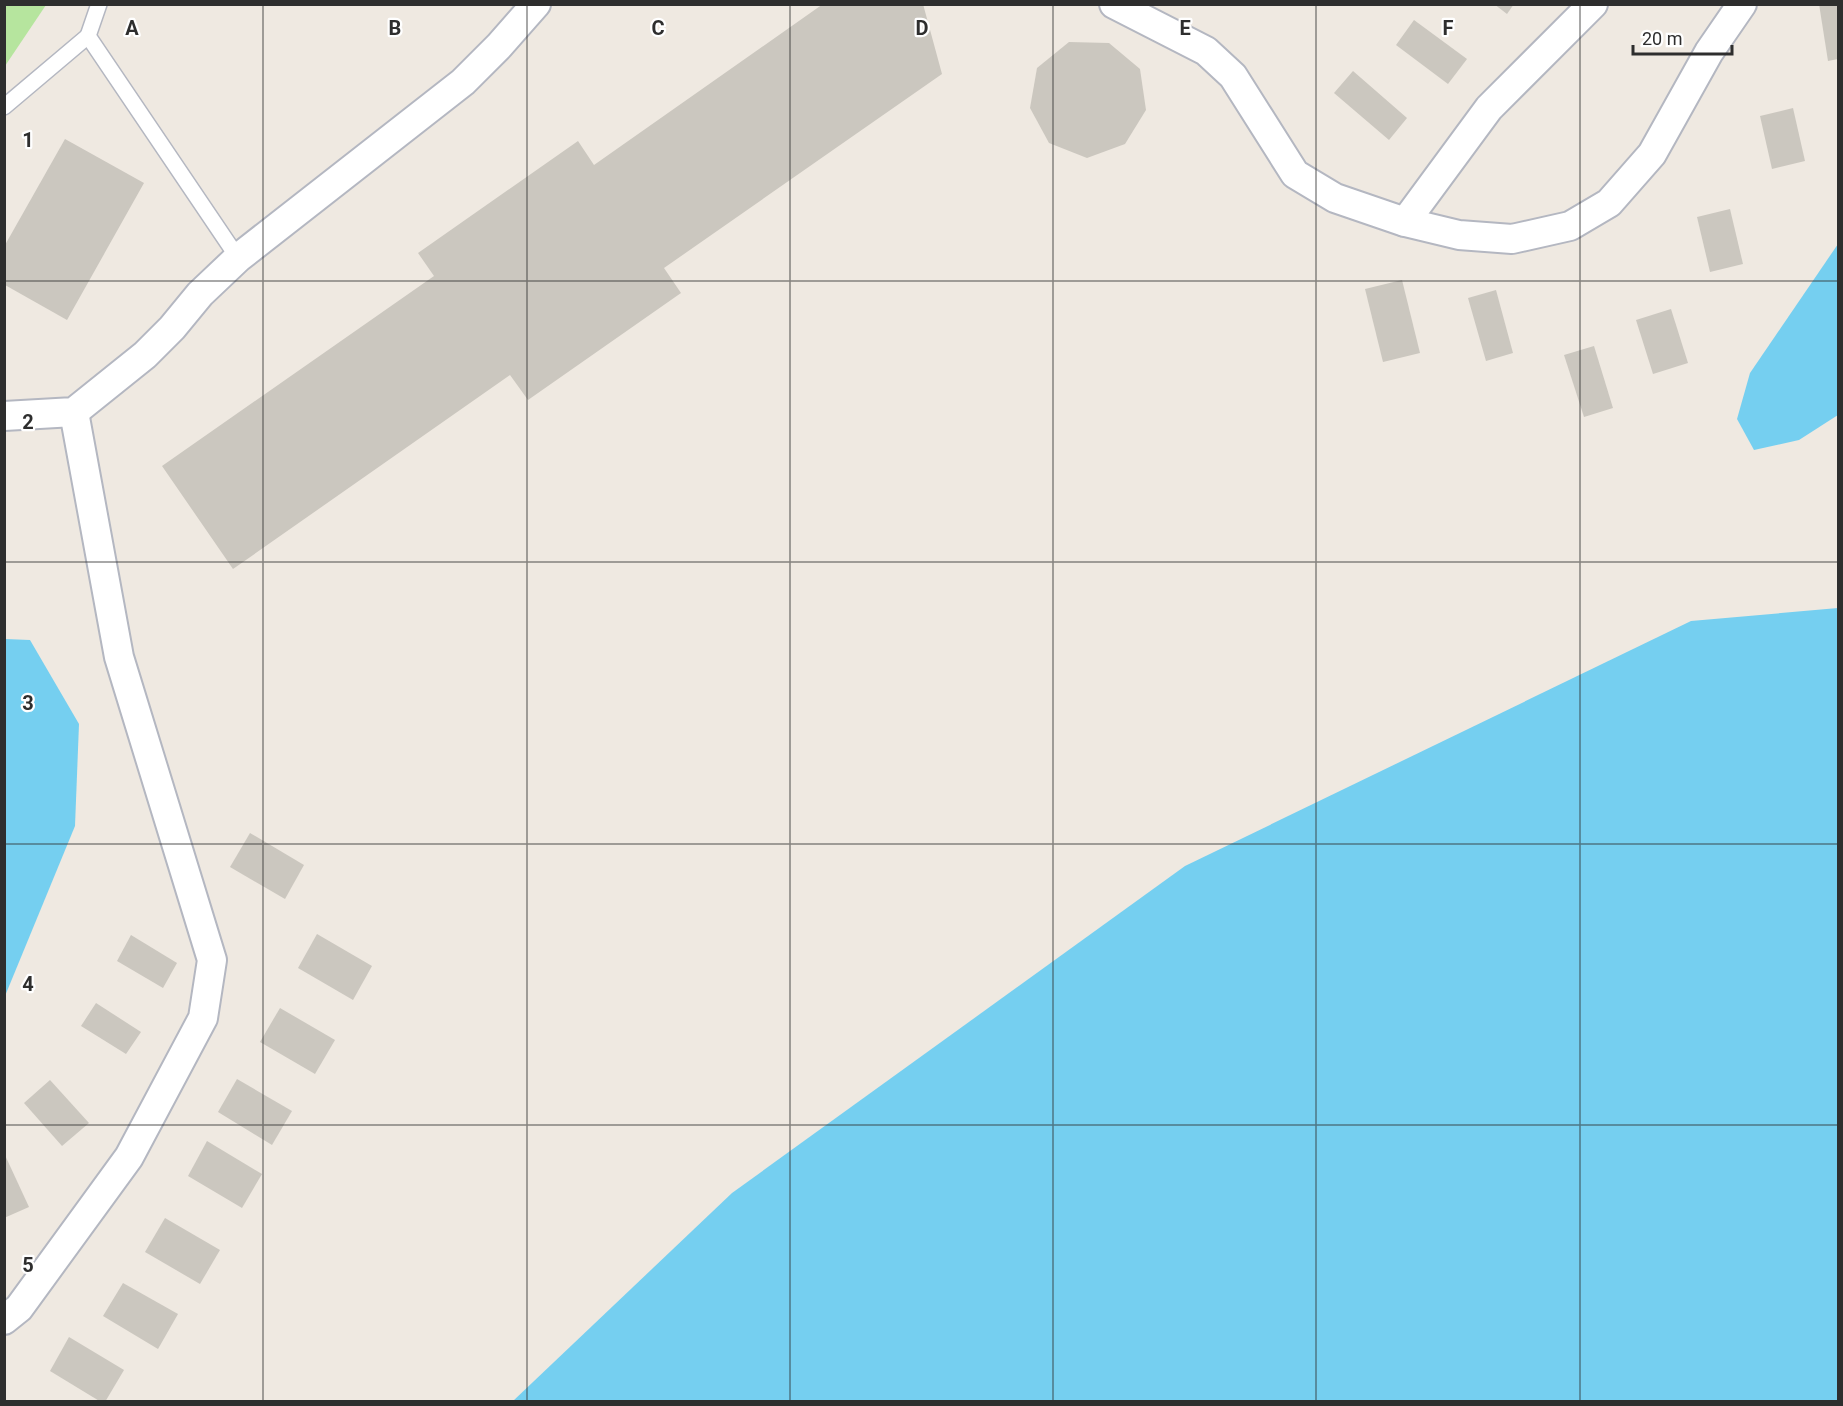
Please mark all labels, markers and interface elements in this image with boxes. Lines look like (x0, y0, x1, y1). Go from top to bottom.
text: A (125, 16, 139, 40)
text: B (389, 16, 401, 40)
text: C (651, 16, 665, 40)
text: D (916, 16, 929, 40)
text: E (1179, 16, 1191, 40)
text: F (1443, 16, 1454, 40)
scale bar (1633, 18, 1732, 56)
text: 20 m (1642, 28, 1682, 49)
text: 1 (22, 128, 34, 152)
text: 2 (22, 410, 34, 434)
text: 3 (22, 691, 34, 715)
text: 4 (22, 972, 34, 996)
text: 5 (22, 1253, 34, 1277)

